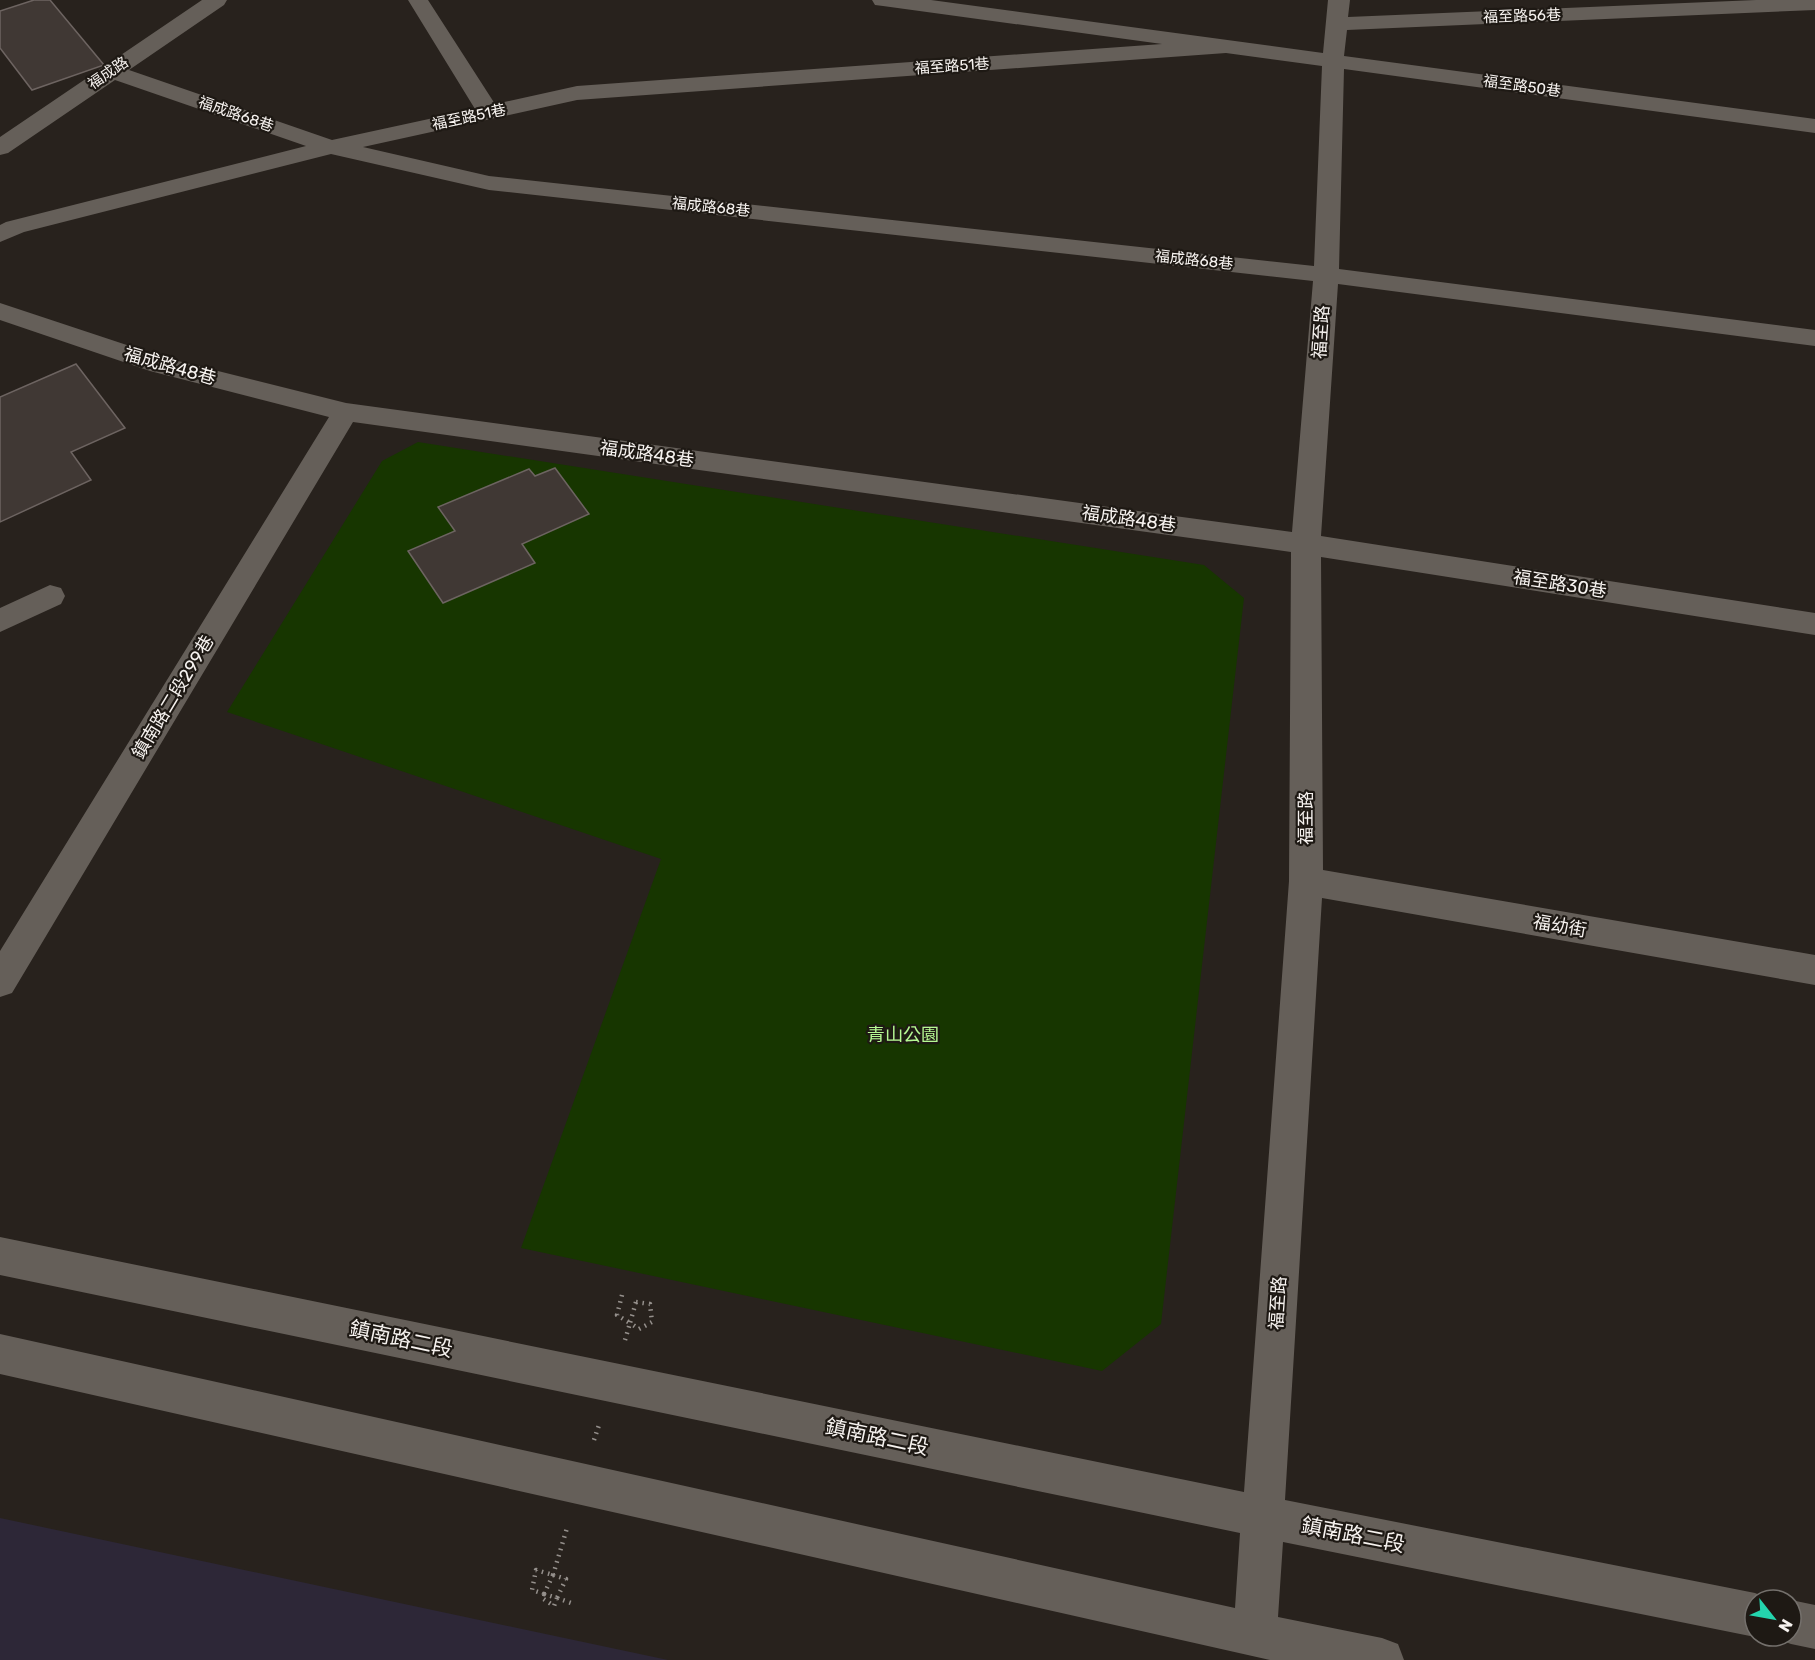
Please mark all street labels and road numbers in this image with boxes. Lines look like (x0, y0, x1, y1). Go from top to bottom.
street label: 福至路56巷 (1483, 6, 1561, 26)
street label: 福成路 (84, 53, 132, 93)
street label: 福至路51巷 (914, 54, 990, 78)
street label: 福至路50巷 (1482, 72, 1562, 100)
street label: 福成路68巷 (196, 93, 276, 135)
street label: 福至路51巷 (430, 100, 508, 134)
street label: 福成路68巷 (671, 194, 751, 220)
street label: 福成路68巷 (1154, 247, 1234, 273)
street label: 福至路 (1308, 304, 1334, 360)
street label: 福成路48巷 (121, 342, 219, 390)
street label: 福成路48巷 (599, 437, 695, 471)
street label: 福成路48巷 (1081, 502, 1177, 536)
street label: 福至路30巷 (1512, 566, 1608, 602)
street label: 鎮南路二段299巷 (128, 631, 218, 763)
street label: 福至路 (1295, 791, 1317, 845)
street label: 福幼街 (1532, 910, 1588, 942)
street label: 福至路 (1265, 1275, 1291, 1331)
street label: 鎮南路二段 (347, 1315, 455, 1362)
street label: 鎮南路二段 (823, 1413, 931, 1460)
street label: 鎮南路二段 (1299, 1512, 1407, 1557)

